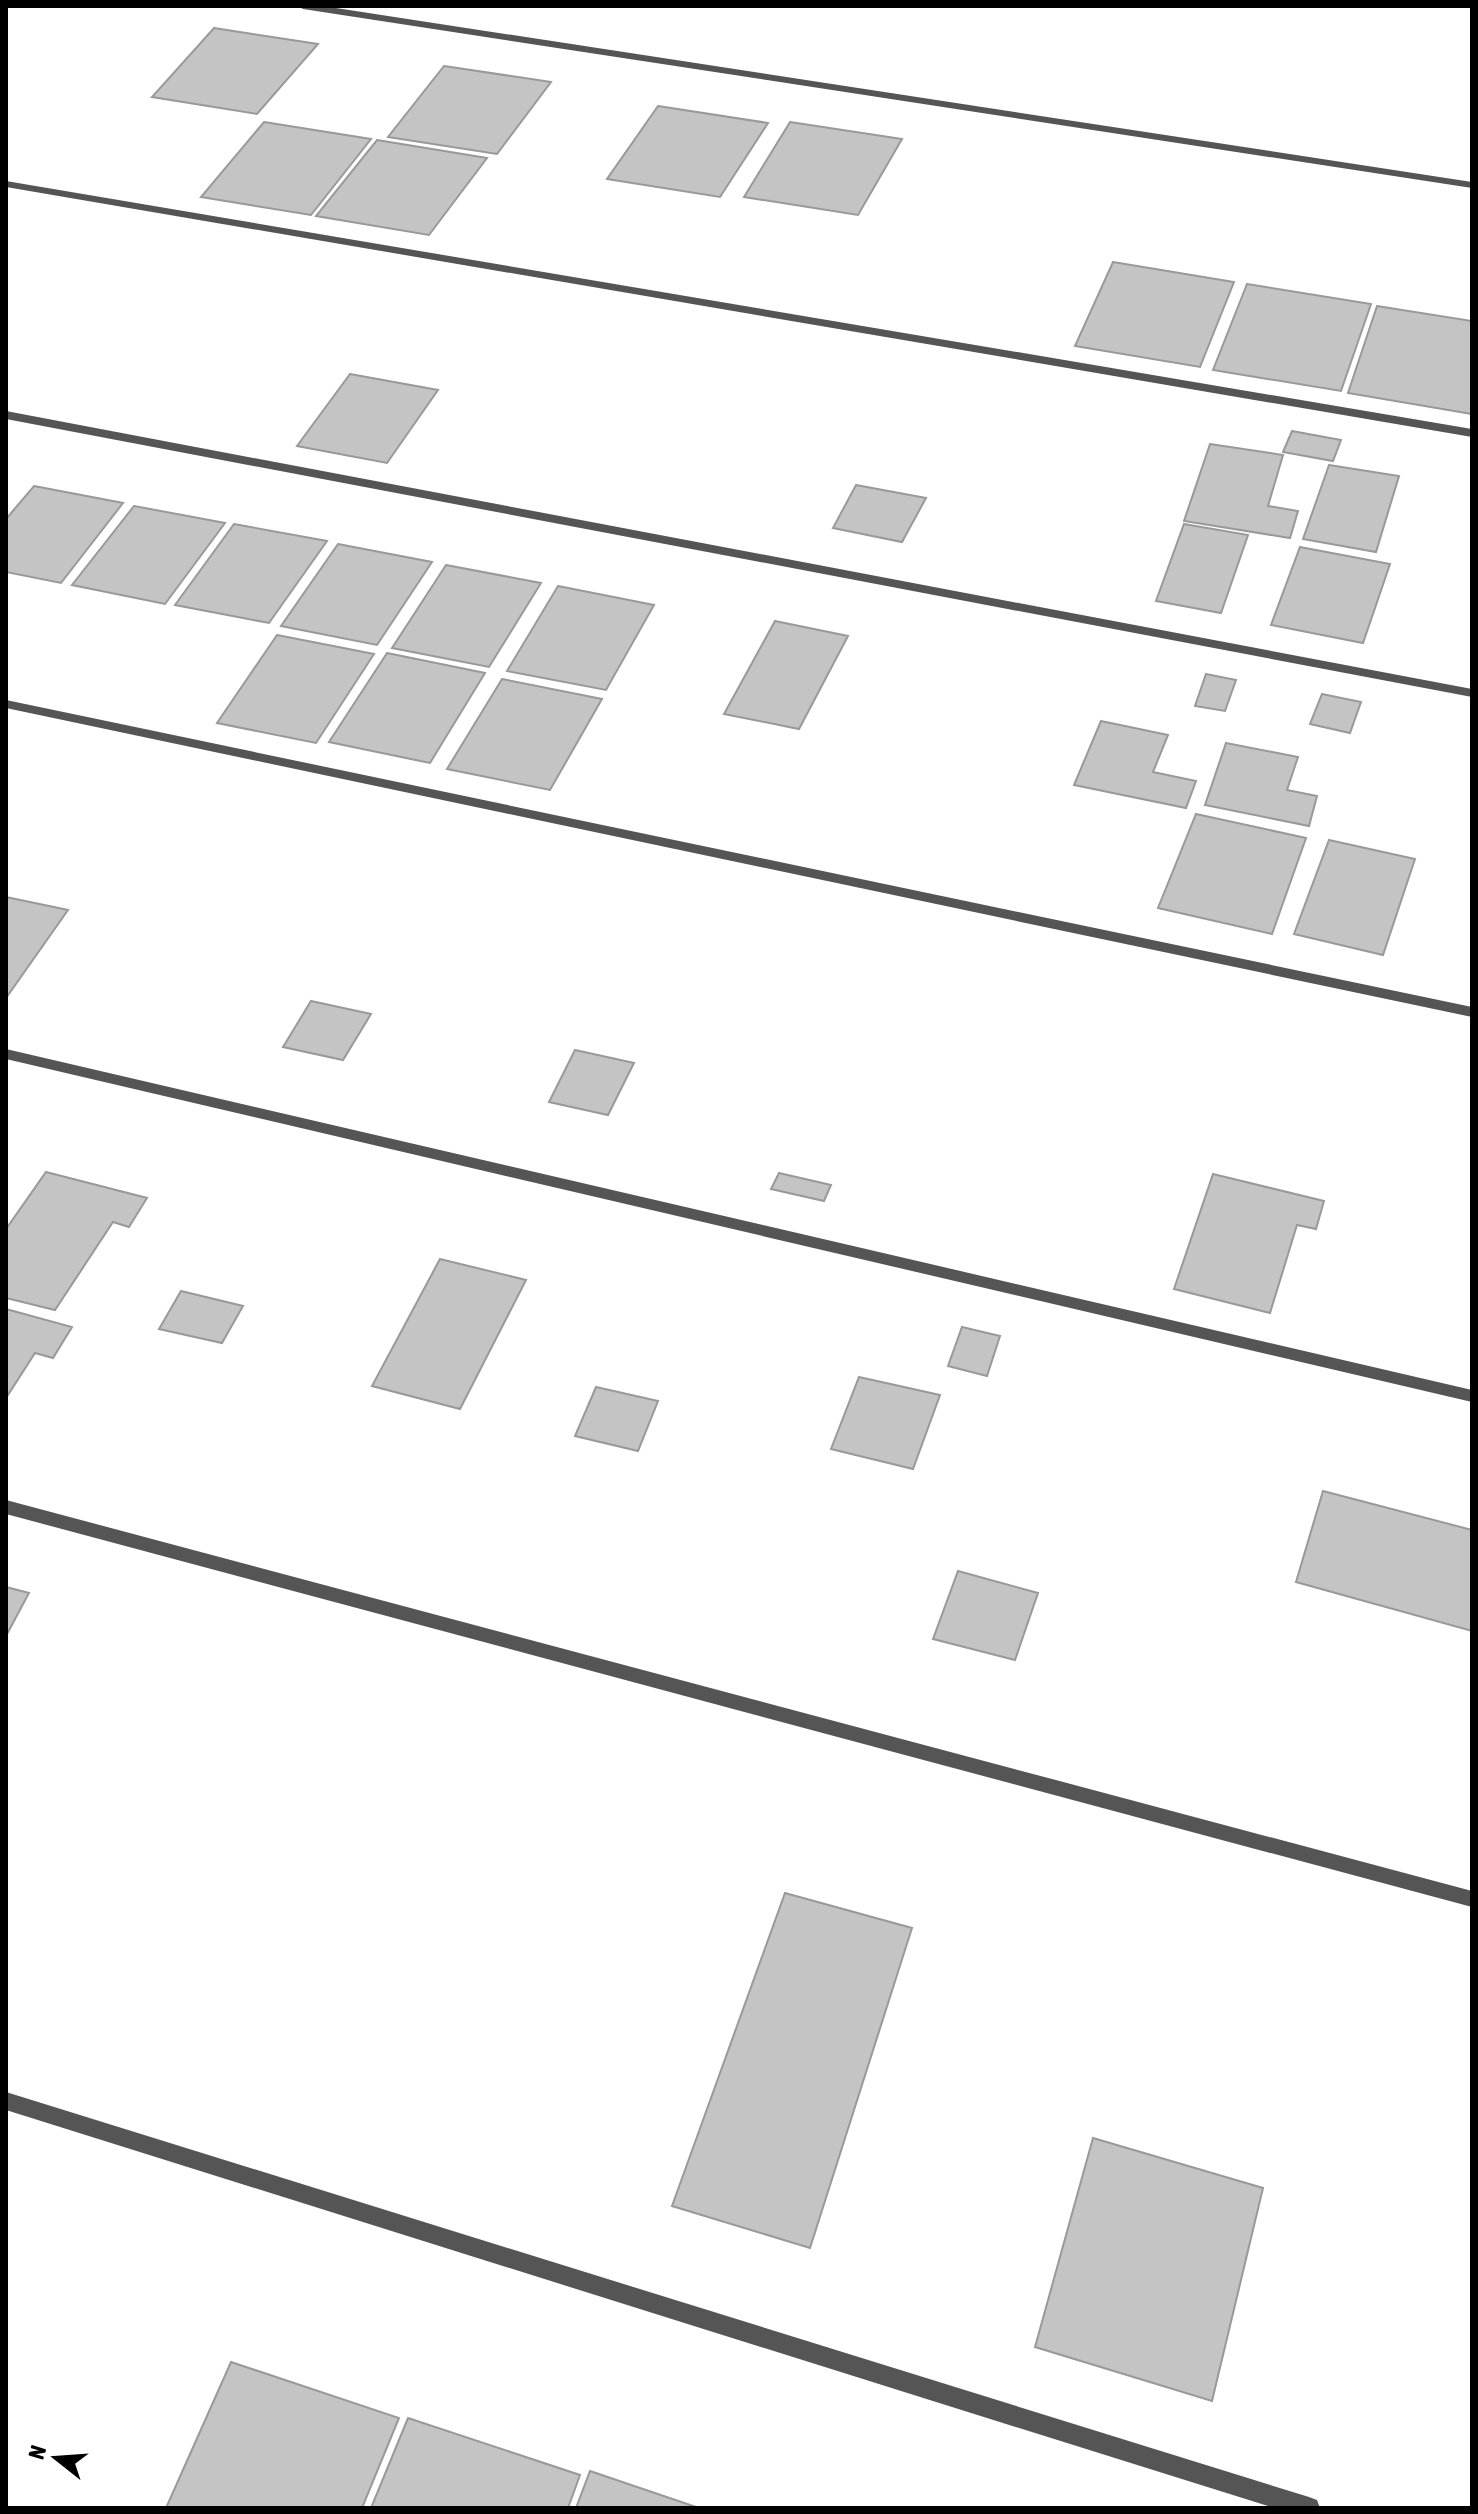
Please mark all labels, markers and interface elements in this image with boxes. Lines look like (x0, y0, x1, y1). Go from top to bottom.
north arrow (16, 2418, 96, 2498)
text: N (23, 2442, 51, 2462)

